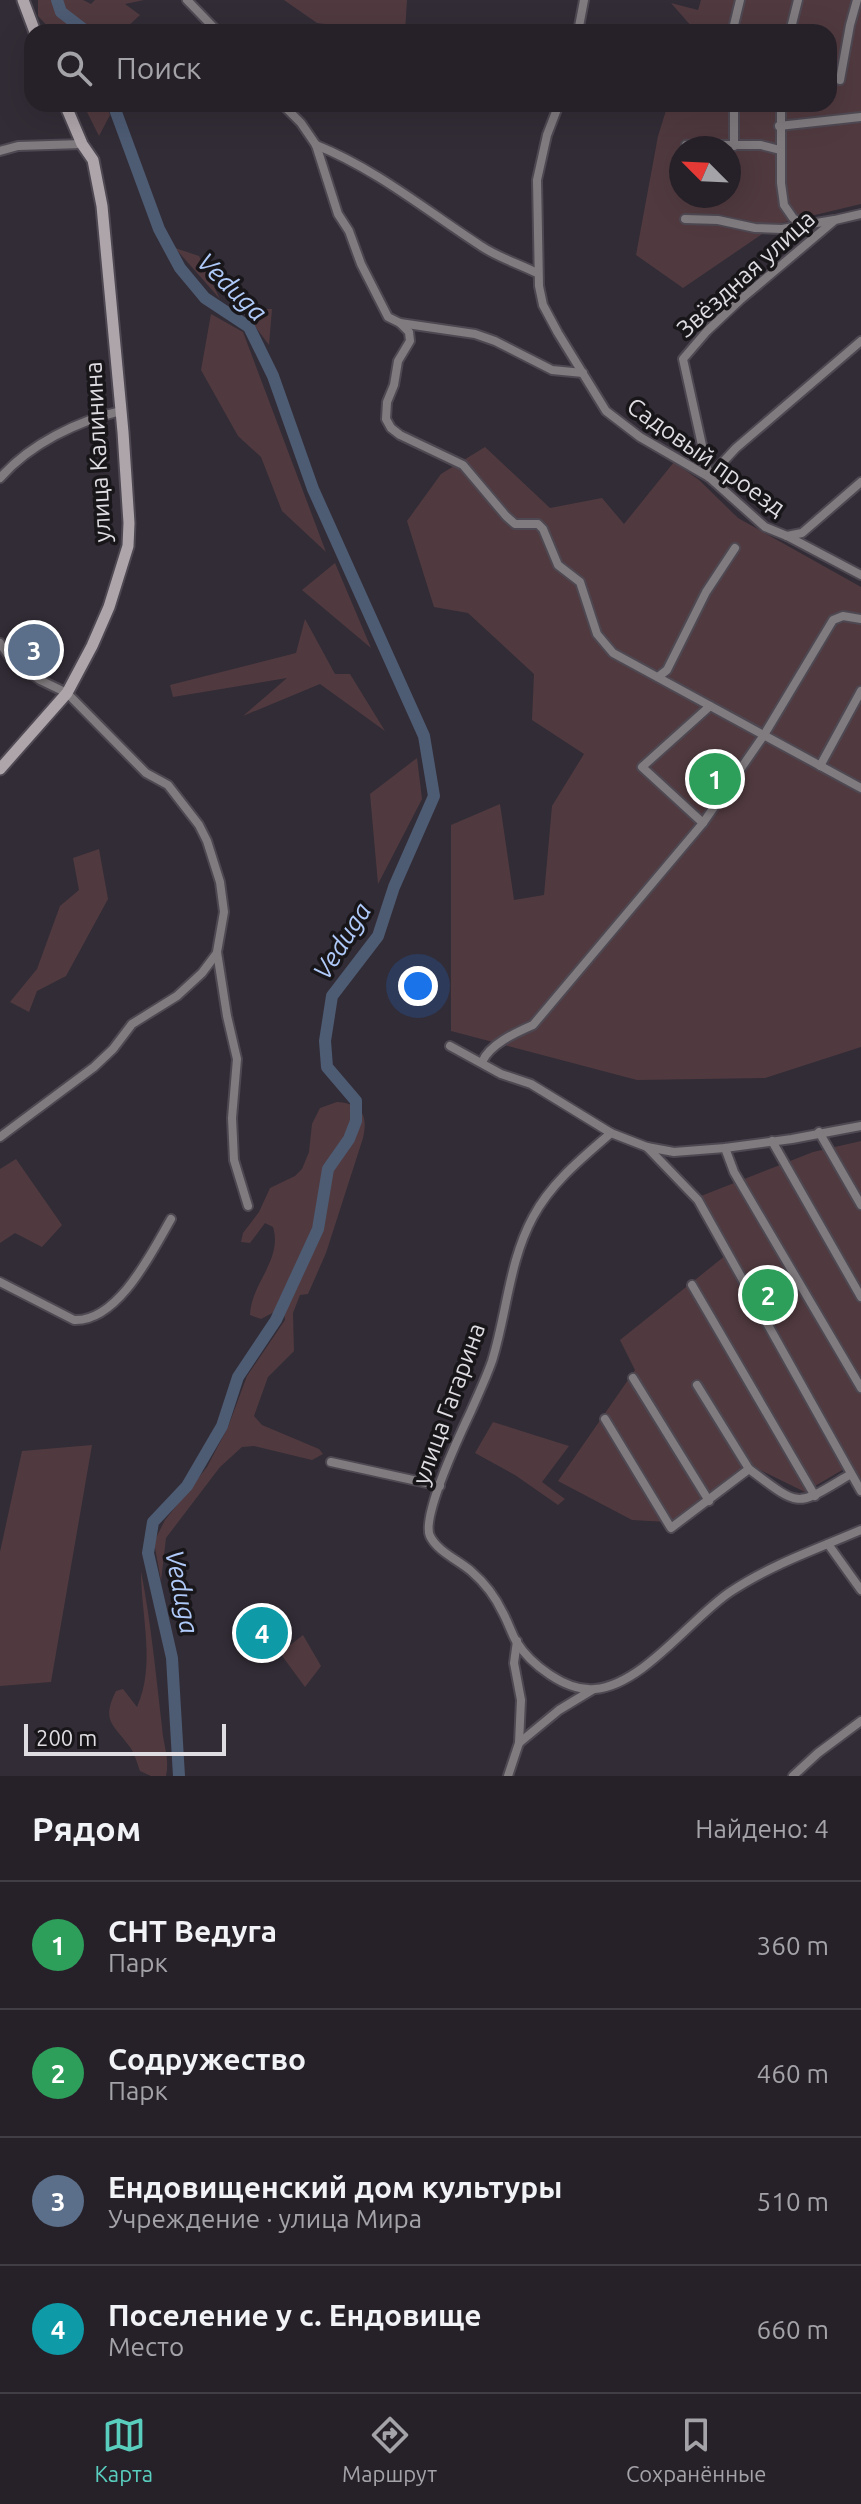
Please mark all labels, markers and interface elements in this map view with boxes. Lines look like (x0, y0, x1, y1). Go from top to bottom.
search box (24, 24, 837, 112)
icon: search (52, 46, 96, 90)
text: Поиск (116, 51, 201, 85)
north arrow (669, 136, 741, 208)
street label: Звёздная улица (671, 205, 820, 343)
water label: Veduga (192, 247, 273, 327)
street label: улица Калинина (79, 361, 116, 543)
street label: Садовый проезд (622, 392, 790, 521)
pin: 3 (8, 620, 60, 680)
pin: 1 (689, 749, 741, 809)
water label: Veduga (307, 897, 376, 984)
your location (398, 966, 438, 1006)
pin: 2 (742, 1265, 794, 1325)
street label: улица Гагарина (407, 1319, 490, 1488)
water label: Veduga (160, 1547, 205, 1636)
pin: 4 (236, 1603, 288, 1663)
scale bar (24, 1720, 226, 1756)
text: 200 m (36, 1725, 97, 1750)
text: Рядом (32, 1809, 141, 1847)
text: Найдено: 4 (695, 1814, 829, 1843)
text: СНТ Ведуга (108, 1914, 277, 1948)
text: 1 (51, 1931, 65, 1960)
text: 360 m (757, 1931, 829, 1960)
text: Парк (108, 1948, 168, 1977)
text: Содружество (108, 2042, 306, 2076)
text: 2 (51, 2059, 65, 2088)
text: 460 m (757, 2059, 829, 2088)
text: Парк (108, 2076, 168, 2105)
text: Ендовищенский дом культуры (108, 2170, 562, 2204)
text: 3 (51, 2187, 65, 2216)
text: 510 m (757, 2187, 829, 2216)
text: Учреждение · улица Мира (108, 2204, 422, 2233)
text: Поселение у с. Ендовище (108, 2298, 482, 2332)
text: 4 (51, 2315, 65, 2344)
text: 660 m (757, 2315, 829, 2344)
text: Место (108, 2332, 184, 2361)
tab: Карта (94, 2413, 153, 2486)
tab: Маршрут (342, 2413, 437, 2486)
tab: Сохранённые (626, 2413, 767, 2486)

